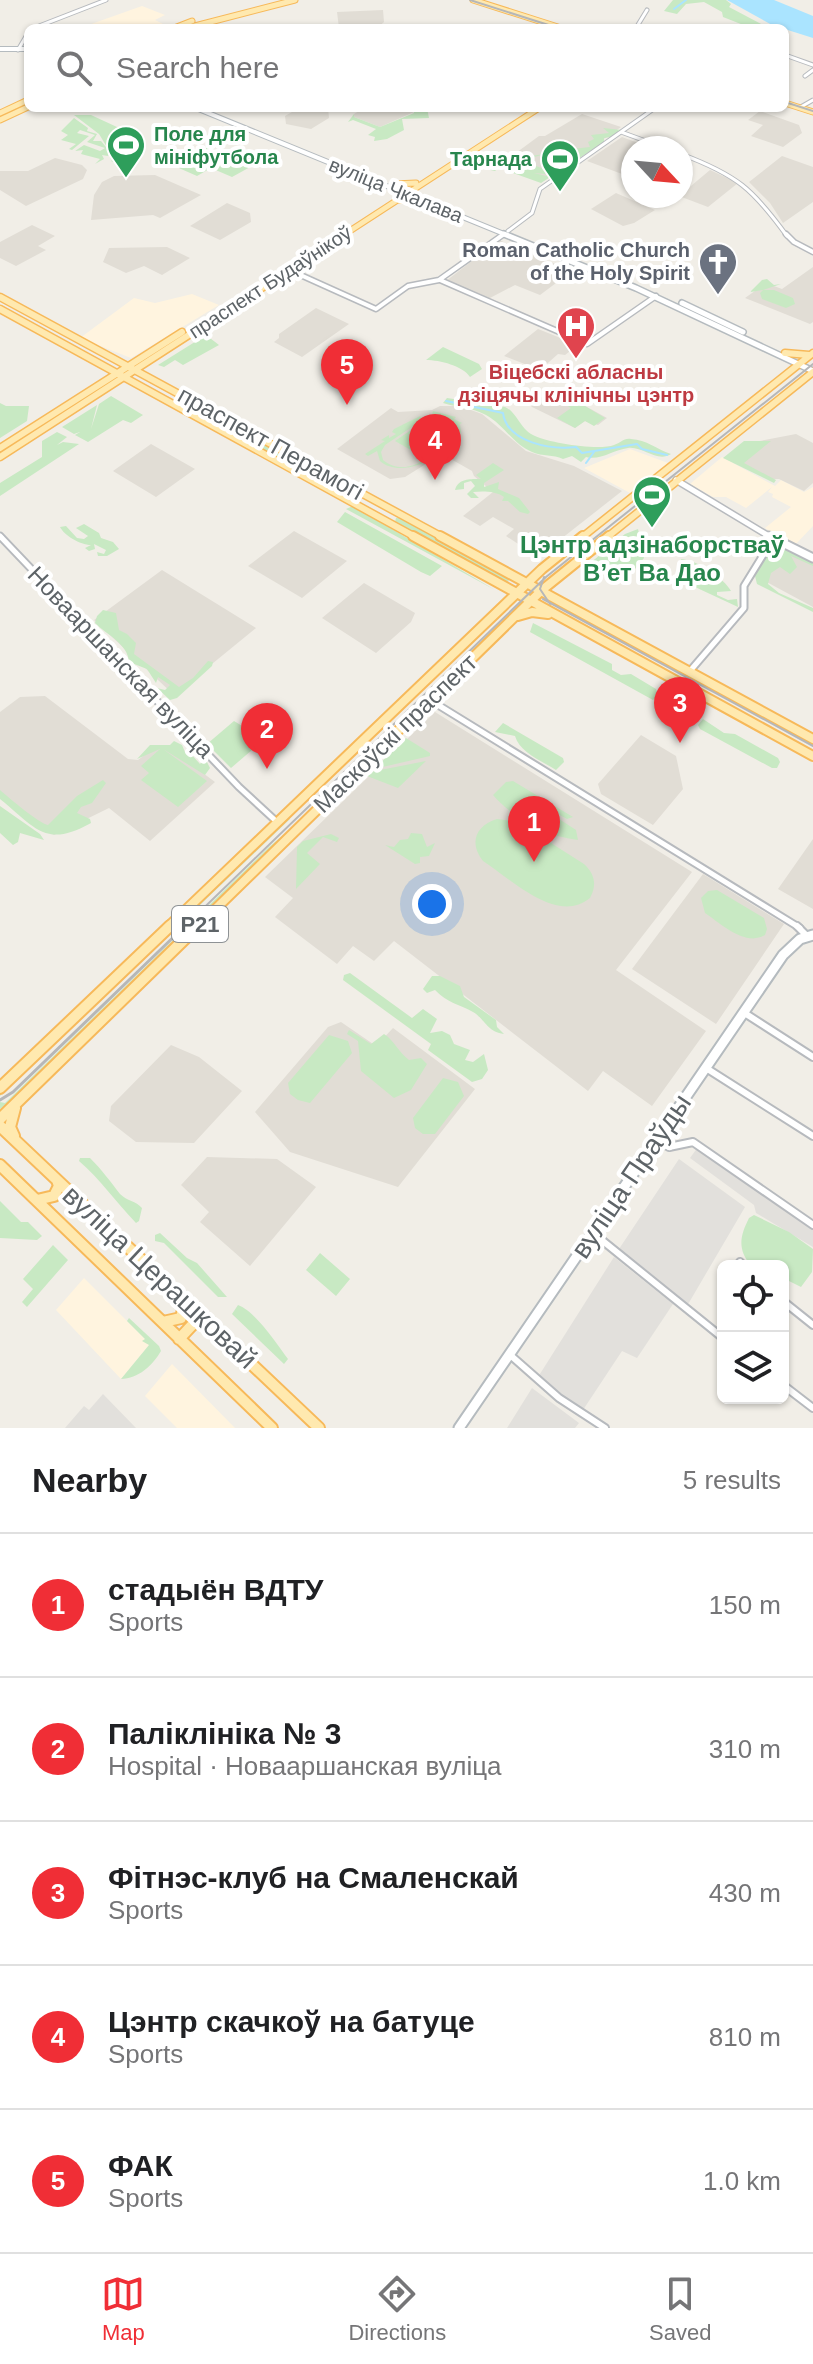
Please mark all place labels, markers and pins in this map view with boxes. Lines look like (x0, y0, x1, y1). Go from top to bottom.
place label: Поле для мініфутбола (154, 123, 279, 168)
sports icon: Поле для мініфутбола (105, 124, 147, 179)
sports icon: Тарнада (539, 138, 581, 193)
place label: Тарнада (450, 148, 533, 170)
place label: Roman Catholic Church of the Holy Spirit (462, 239, 690, 284)
church icon: Roman Catholic Church of the Holy Spirit (697, 241, 739, 296)
hospital icon: Віцебскі абласны дзіцячы клінічны цэнтр (555, 305, 597, 360)
pin: 5 (321, 339, 373, 405)
place label: Віцебскі абласны дзіцячы клінічны цэнтр (458, 361, 694, 406)
pin: 4 (409, 414, 461, 480)
sports icon: Цэнтр адзінаборстваў Вʼет Ва Дао (631, 474, 673, 529)
place label: Цэнтр адзінаборстваў Вʼет Ва Дао (520, 531, 785, 586)
pin: 3 (654, 677, 706, 743)
pin: 2 (241, 703, 293, 769)
pin: 1 (508, 796, 560, 862)

